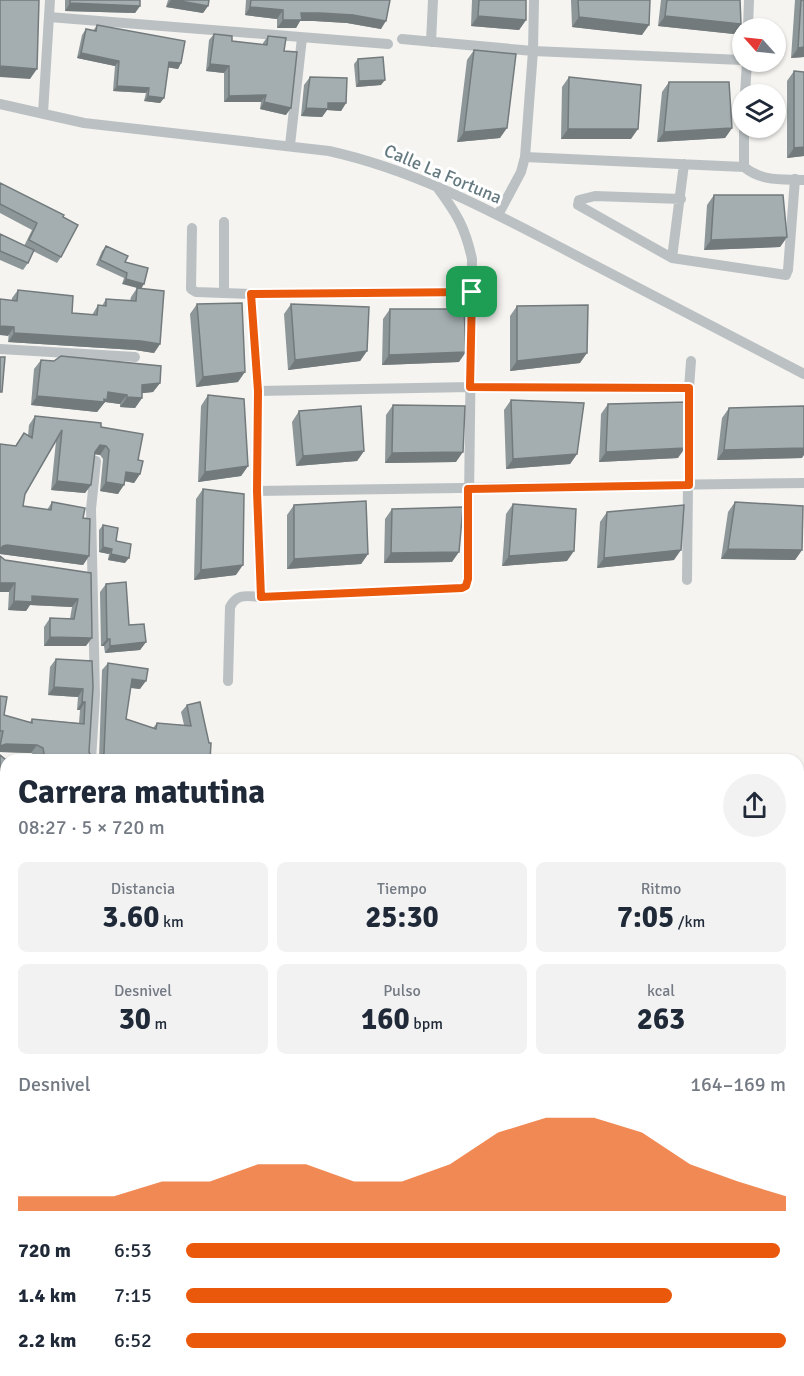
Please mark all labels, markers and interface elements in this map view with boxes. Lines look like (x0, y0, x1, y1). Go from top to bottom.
north arrow (732, 18, 786, 72)
map controls (732, 18, 786, 138)
button: layers (732, 84, 786, 138)
street label: Calle La Fortuna (381, 139, 505, 209)
pin (446, 266, 497, 317)
icon: arrive (455, 275, 488, 308)
text: Carrera matutina (18, 772, 265, 813)
button: share (723, 774, 786, 837)
text: 08:27 · 5 × 720 m (18, 815, 165, 840)
text: Distancia (111, 879, 175, 899)
text: Tiempo (377, 879, 427, 899)
text: Ritmo (641, 879, 681, 899)
text: 3.60 (102, 899, 159, 936)
text: 25:30 (365, 899, 439, 936)
text: 7:05 (617, 899, 674, 936)
text: km (159, 912, 184, 932)
text: /km (674, 912, 705, 932)
text: Desnivel (114, 981, 172, 1001)
text: Pulso (383, 981, 421, 1001)
text: kcal (647, 981, 675, 1001)
text: 30 (119, 1001, 151, 1038)
text: 160 (361, 1001, 410, 1038)
text: 263 (637, 1001, 685, 1038)
text: m (151, 1014, 167, 1034)
text: bpm (410, 1014, 443, 1034)
text: Desnivel (18, 1072, 91, 1097)
text: 164–169 m (690, 1072, 786, 1097)
text: 720 m (18, 1238, 71, 1263)
text: 6:53 (114, 1238, 152, 1263)
text: 1.4 km (18, 1283, 76, 1308)
text: 7:15 (114, 1283, 152, 1308)
text: 2.2 km (18, 1328, 76, 1353)
text: 6:52 (114, 1328, 152, 1353)

